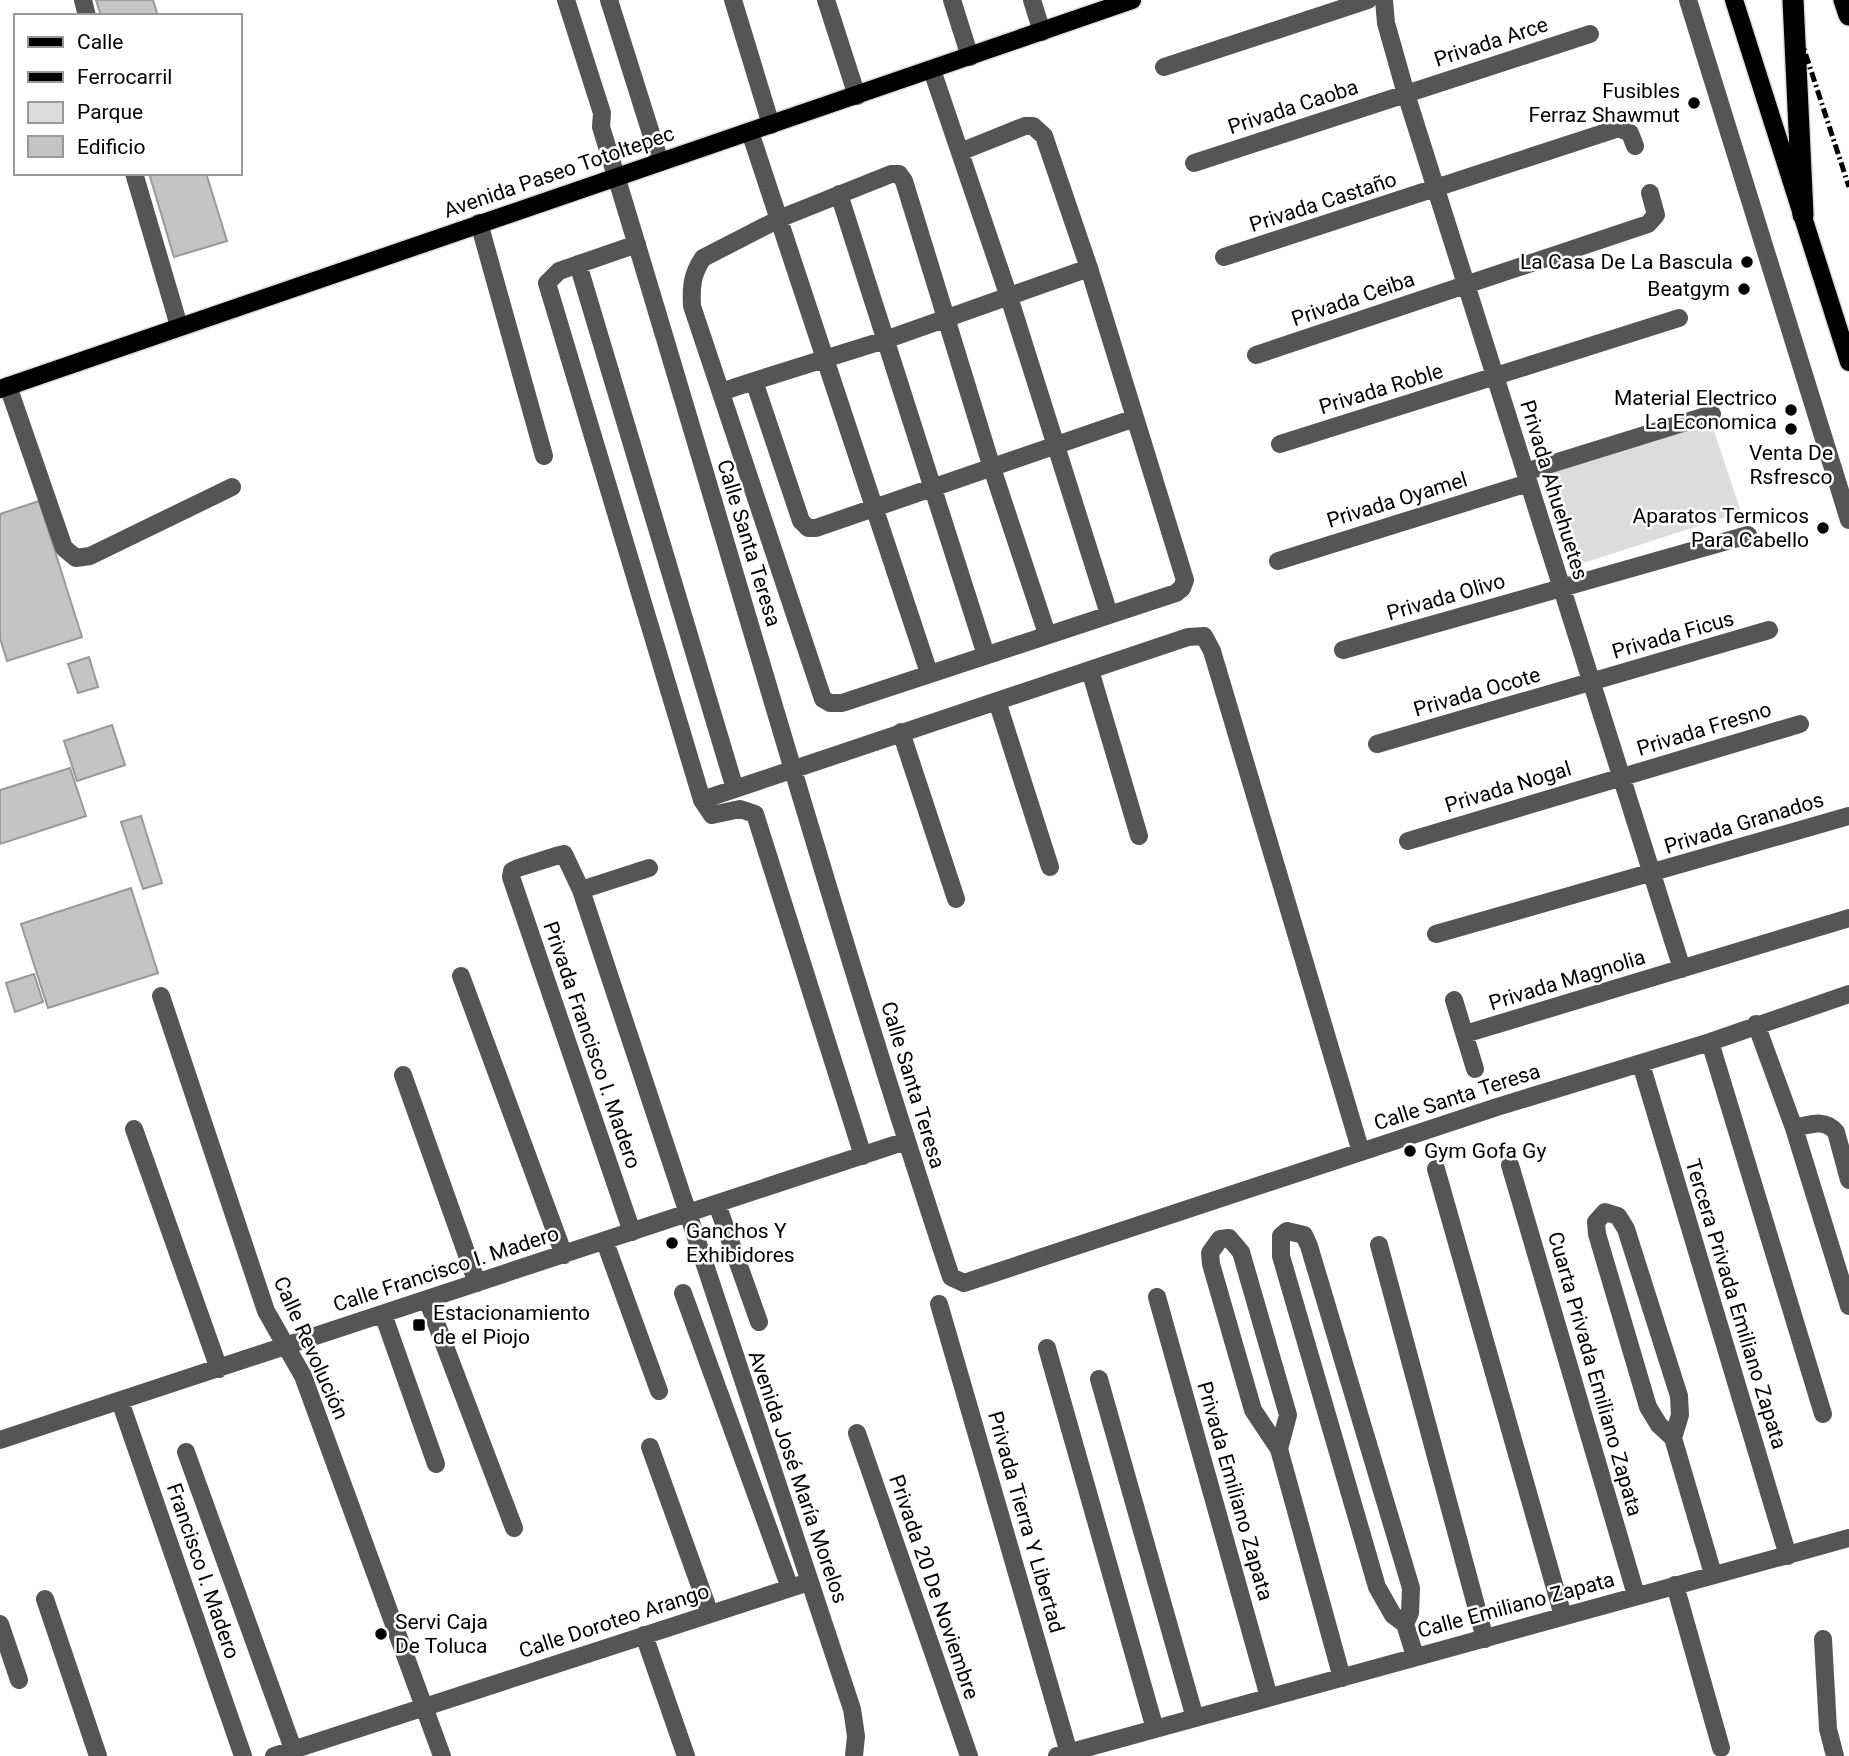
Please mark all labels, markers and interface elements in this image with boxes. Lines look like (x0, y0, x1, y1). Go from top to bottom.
street label: Privada Arce (1431, 12, 1551, 72)
legend (14, 14, 242, 175)
text: Calle (77, 30, 123, 54)
text: Ferrocarril (77, 65, 172, 89)
street label: Privada Caoba (1225, 75, 1361, 139)
place label: Fusibles Ferraz Shawmut (1528, 79, 1680, 127)
marker: Fusibles Ferraz Shawmut (1686, 95, 1702, 111)
text: Parque (77, 100, 143, 124)
street label: Avenida Paseo Totoltepec (441, 121, 677, 223)
text: Edificio (77, 135, 145, 159)
street label: Privada Castaño (1246, 167, 1400, 237)
place label: La Casa De La Bascula (1520, 250, 1733, 274)
marker: La Casa De La Bascula (1739, 254, 1755, 270)
street label: Privada Ceiba (1288, 267, 1418, 331)
place label: Beatgym (1647, 277, 1730, 301)
marker: Beatgym (1736, 281, 1752, 297)
street label: Privada Roble (1316, 359, 1446, 419)
place label: Material Electrico La Economica (1614, 386, 1777, 434)
street label: Privada Ahuehuetes (1515, 397, 1593, 583)
marker: Material Electrico La Economica (1783, 402, 1799, 418)
marker: Venta De Rsfresco (1783, 421, 1799, 437)
place label: Venta De Rsfresco (1749, 441, 1833, 489)
street label: Calle Santa Teresa (712, 457, 786, 629)
street label: Privada Oyamel (1324, 467, 1470, 533)
place label: Aparatos Termicos Para Cabello (1633, 504, 1809, 552)
marker: Aparatos Termicos Para Cabello (1815, 520, 1831, 536)
street label: Privada Olivo (1384, 569, 1508, 625)
street label: Privada Ficus (1609, 606, 1737, 664)
street label: Privada Ocote (1411, 662, 1543, 722)
street label: Privada Fresno (1634, 697, 1774, 761)
street label: Privada Nogal (1442, 756, 1574, 818)
street label: Privada Granados (1661, 787, 1827, 859)
street label: Privada Francisco I. Madero (538, 918, 646, 1172)
street label: Privada Magnolia (1486, 945, 1648, 1015)
street label: Calle Santa Teresa (876, 999, 950, 1171)
street label: Calle Santa Teresa (1371, 1059, 1543, 1135)
place label: Gym Gofa Gy (1424, 1139, 1546, 1163)
marker: Gym Gofa Gy (1402, 1143, 1418, 1159)
street label: Tercera Privada Emiliano Zapata (1680, 1156, 1792, 1452)
place label: Ganchos Y Exhibidores (686, 1219, 795, 1267)
street label: Calle Francisco I. Madero (330, 1221, 562, 1317)
street label: Cuarta Privada Emiliano Zapata (1543, 1229, 1647, 1519)
marker: Ganchos Y Exhibidores (664, 1235, 680, 1251)
street label: Calle Revolución (269, 1273, 353, 1423)
place label: Estacionamiento de el Piojo (433, 1301, 590, 1349)
marker: Estacionamiento de el Piojo (411, 1317, 427, 1333)
street label: Avenida José María Morelos (743, 1348, 853, 1606)
street label: Privada Emiliano Zapata (1192, 1379, 1278, 1603)
street label: Privada Tierra Y Libertad (983, 1409, 1069, 1635)
street label: Privada 20 De Noviembre (884, 1472, 984, 1702)
street label: Francisco I. Madero (162, 1480, 244, 1662)
street label: Calle Emiliano Zapata (1415, 1567, 1617, 1643)
street label: Calle Doroteo Arango (516, 1579, 712, 1663)
place label: Servi Caja De Toluca (395, 1610, 488, 1658)
marker: Servi Caja De Toluca (373, 1626, 389, 1642)

